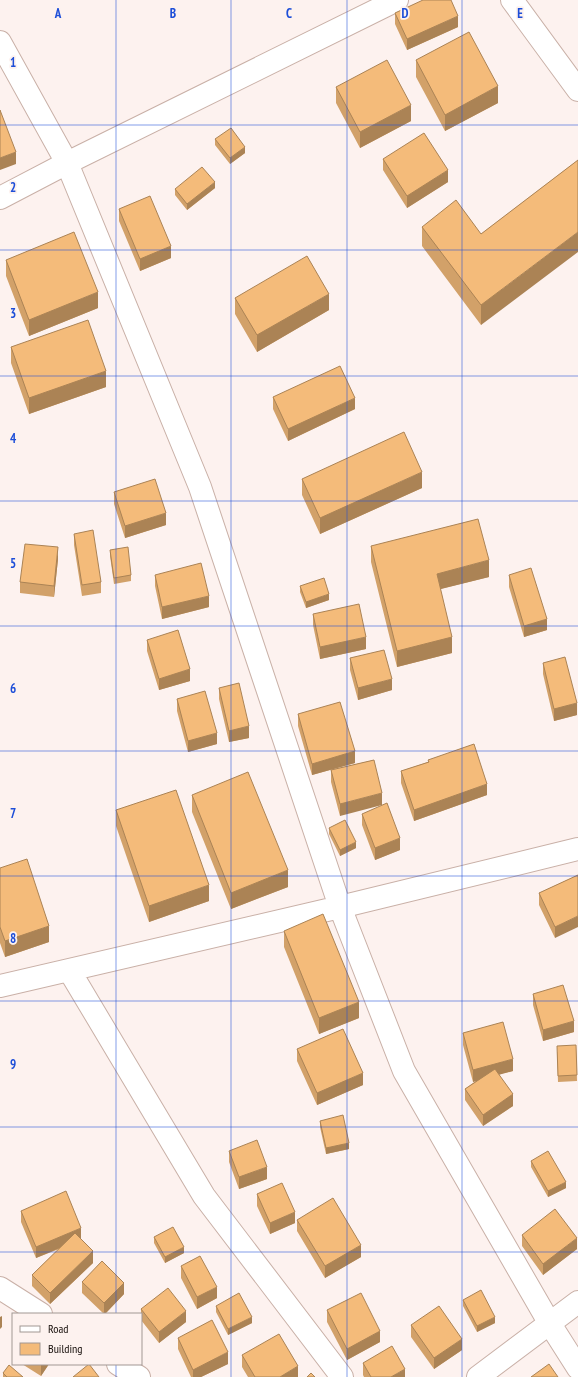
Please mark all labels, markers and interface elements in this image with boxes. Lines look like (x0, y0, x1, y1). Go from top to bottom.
text: A (54, 5, 62, 22)
text: B (170, 5, 176, 22)
text: C (286, 5, 292, 22)
text: D (402, 5, 409, 22)
text: E (517, 5, 523, 22)
text: 1 (10, 54, 16, 71)
text: 2 (10, 179, 16, 196)
text: 3 (10, 305, 16, 322)
text: 4 (10, 430, 17, 447)
text: 5 (10, 555, 16, 572)
text: 6 (10, 680, 16, 697)
text: 7 (10, 805, 16, 822)
text: 8 (10, 930, 16, 947)
text: 9 (10, 1056, 16, 1073)
legend (12, 1313, 142, 1365)
text: Road (48, 1321, 68, 1336)
text: Building (48, 1341, 83, 1356)

